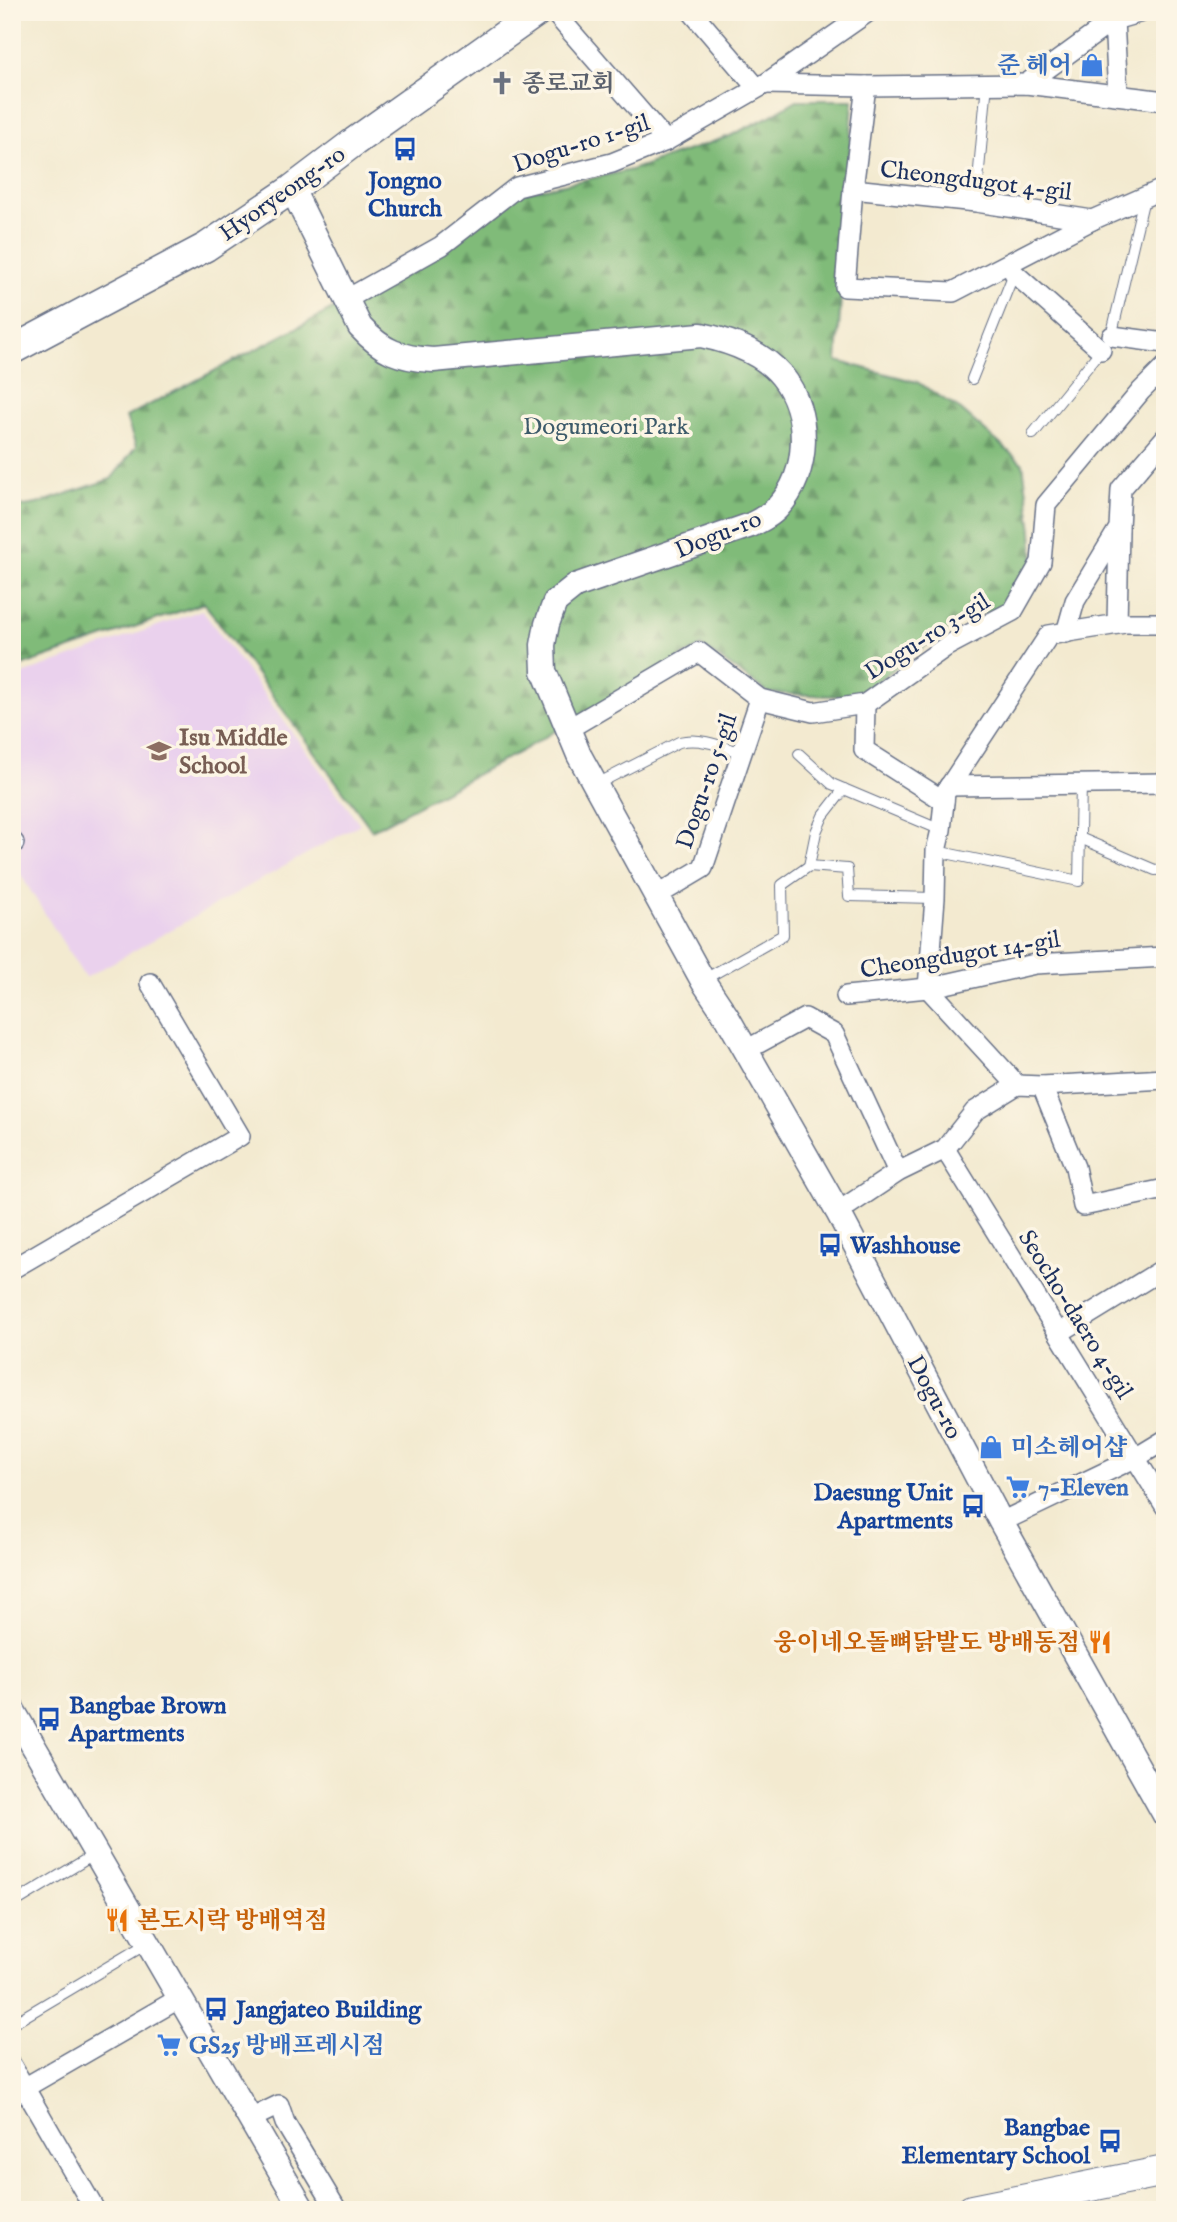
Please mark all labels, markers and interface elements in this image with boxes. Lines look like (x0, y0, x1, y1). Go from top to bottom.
place label: 준 헤어 (997, 51, 1072, 82)
shop icon: 준 헤어 (1078, 51, 1106, 79)
church icon: 종로교회 (488, 69, 516, 97)
place label: 종로교회 (522, 69, 615, 100)
street label: Dogu-ro 1-gil (509, 108, 654, 181)
bus stop icon: Jongno Church (391, 135, 419, 163)
street label: Hyoryeong-ro (214, 139, 352, 249)
street label: Cheongdugot 4-gil (878, 154, 1074, 209)
place label: Jongno Church (365, 166, 442, 225)
park label: Dogumeori Park (523, 412, 689, 443)
street label: Dogu-ro (671, 504, 766, 567)
street label: Dogu-ro 3-gil (859, 586, 997, 688)
street label: Dogu-ro 5-gil (670, 709, 745, 854)
place label: Isu Middle School (179, 723, 287, 782)
school or university icon: Isu Middle School (145, 737, 173, 765)
street label: Cheongdugot 14-gil (858, 924, 1063, 987)
street label: Seocho-daero 4-gil (1010, 1225, 1139, 1405)
bus stop icon: Washhouse (816, 1231, 844, 1259)
place label: Washhouse (849, 1231, 960, 1262)
street label: Dogu-ro (899, 1350, 969, 1445)
shop icon: 미소헤어샵 (977, 1433, 1005, 1461)
place label: 미소헤어샵 (1011, 1433, 1128, 1464)
supermarket icon: 7-Eleven (1004, 1473, 1032, 1501)
place label: 7-Eleven (1038, 1473, 1129, 1504)
place label: Daesung Unit Apartments (813, 1478, 954, 1537)
bus stop icon: Daesung Unit Apartments (959, 1492, 987, 1520)
place label: 웅이네오돌뼈닭발도 방배동점 (773, 1628, 1080, 1659)
restaurant icon: 웅이네오돌뼈닭발도 방배동점 (1086, 1628, 1114, 1656)
place label: Bangbae Brown Apartments (68, 1691, 227, 1750)
bus stop icon: Bangbae Brown Apartments (35, 1705, 63, 1733)
restaurant icon: 본도시락 방배역점 (103, 1906, 131, 1934)
place label: 본도시락 방배역점 (137, 1906, 328, 1937)
bus stop icon: Jangjateo Building (202, 1995, 230, 2023)
place label: Jangjateo Building (233, 1995, 422, 2026)
supermarket icon: GS25 방배프레시점 (155, 2031, 183, 2059)
place label: GS25 방배프레시점 (189, 2031, 385, 2062)
place label: Bangbae Elementary School (902, 2113, 1090, 2172)
bus stop icon: Bangbae Elementary School (1096, 2127, 1124, 2155)

